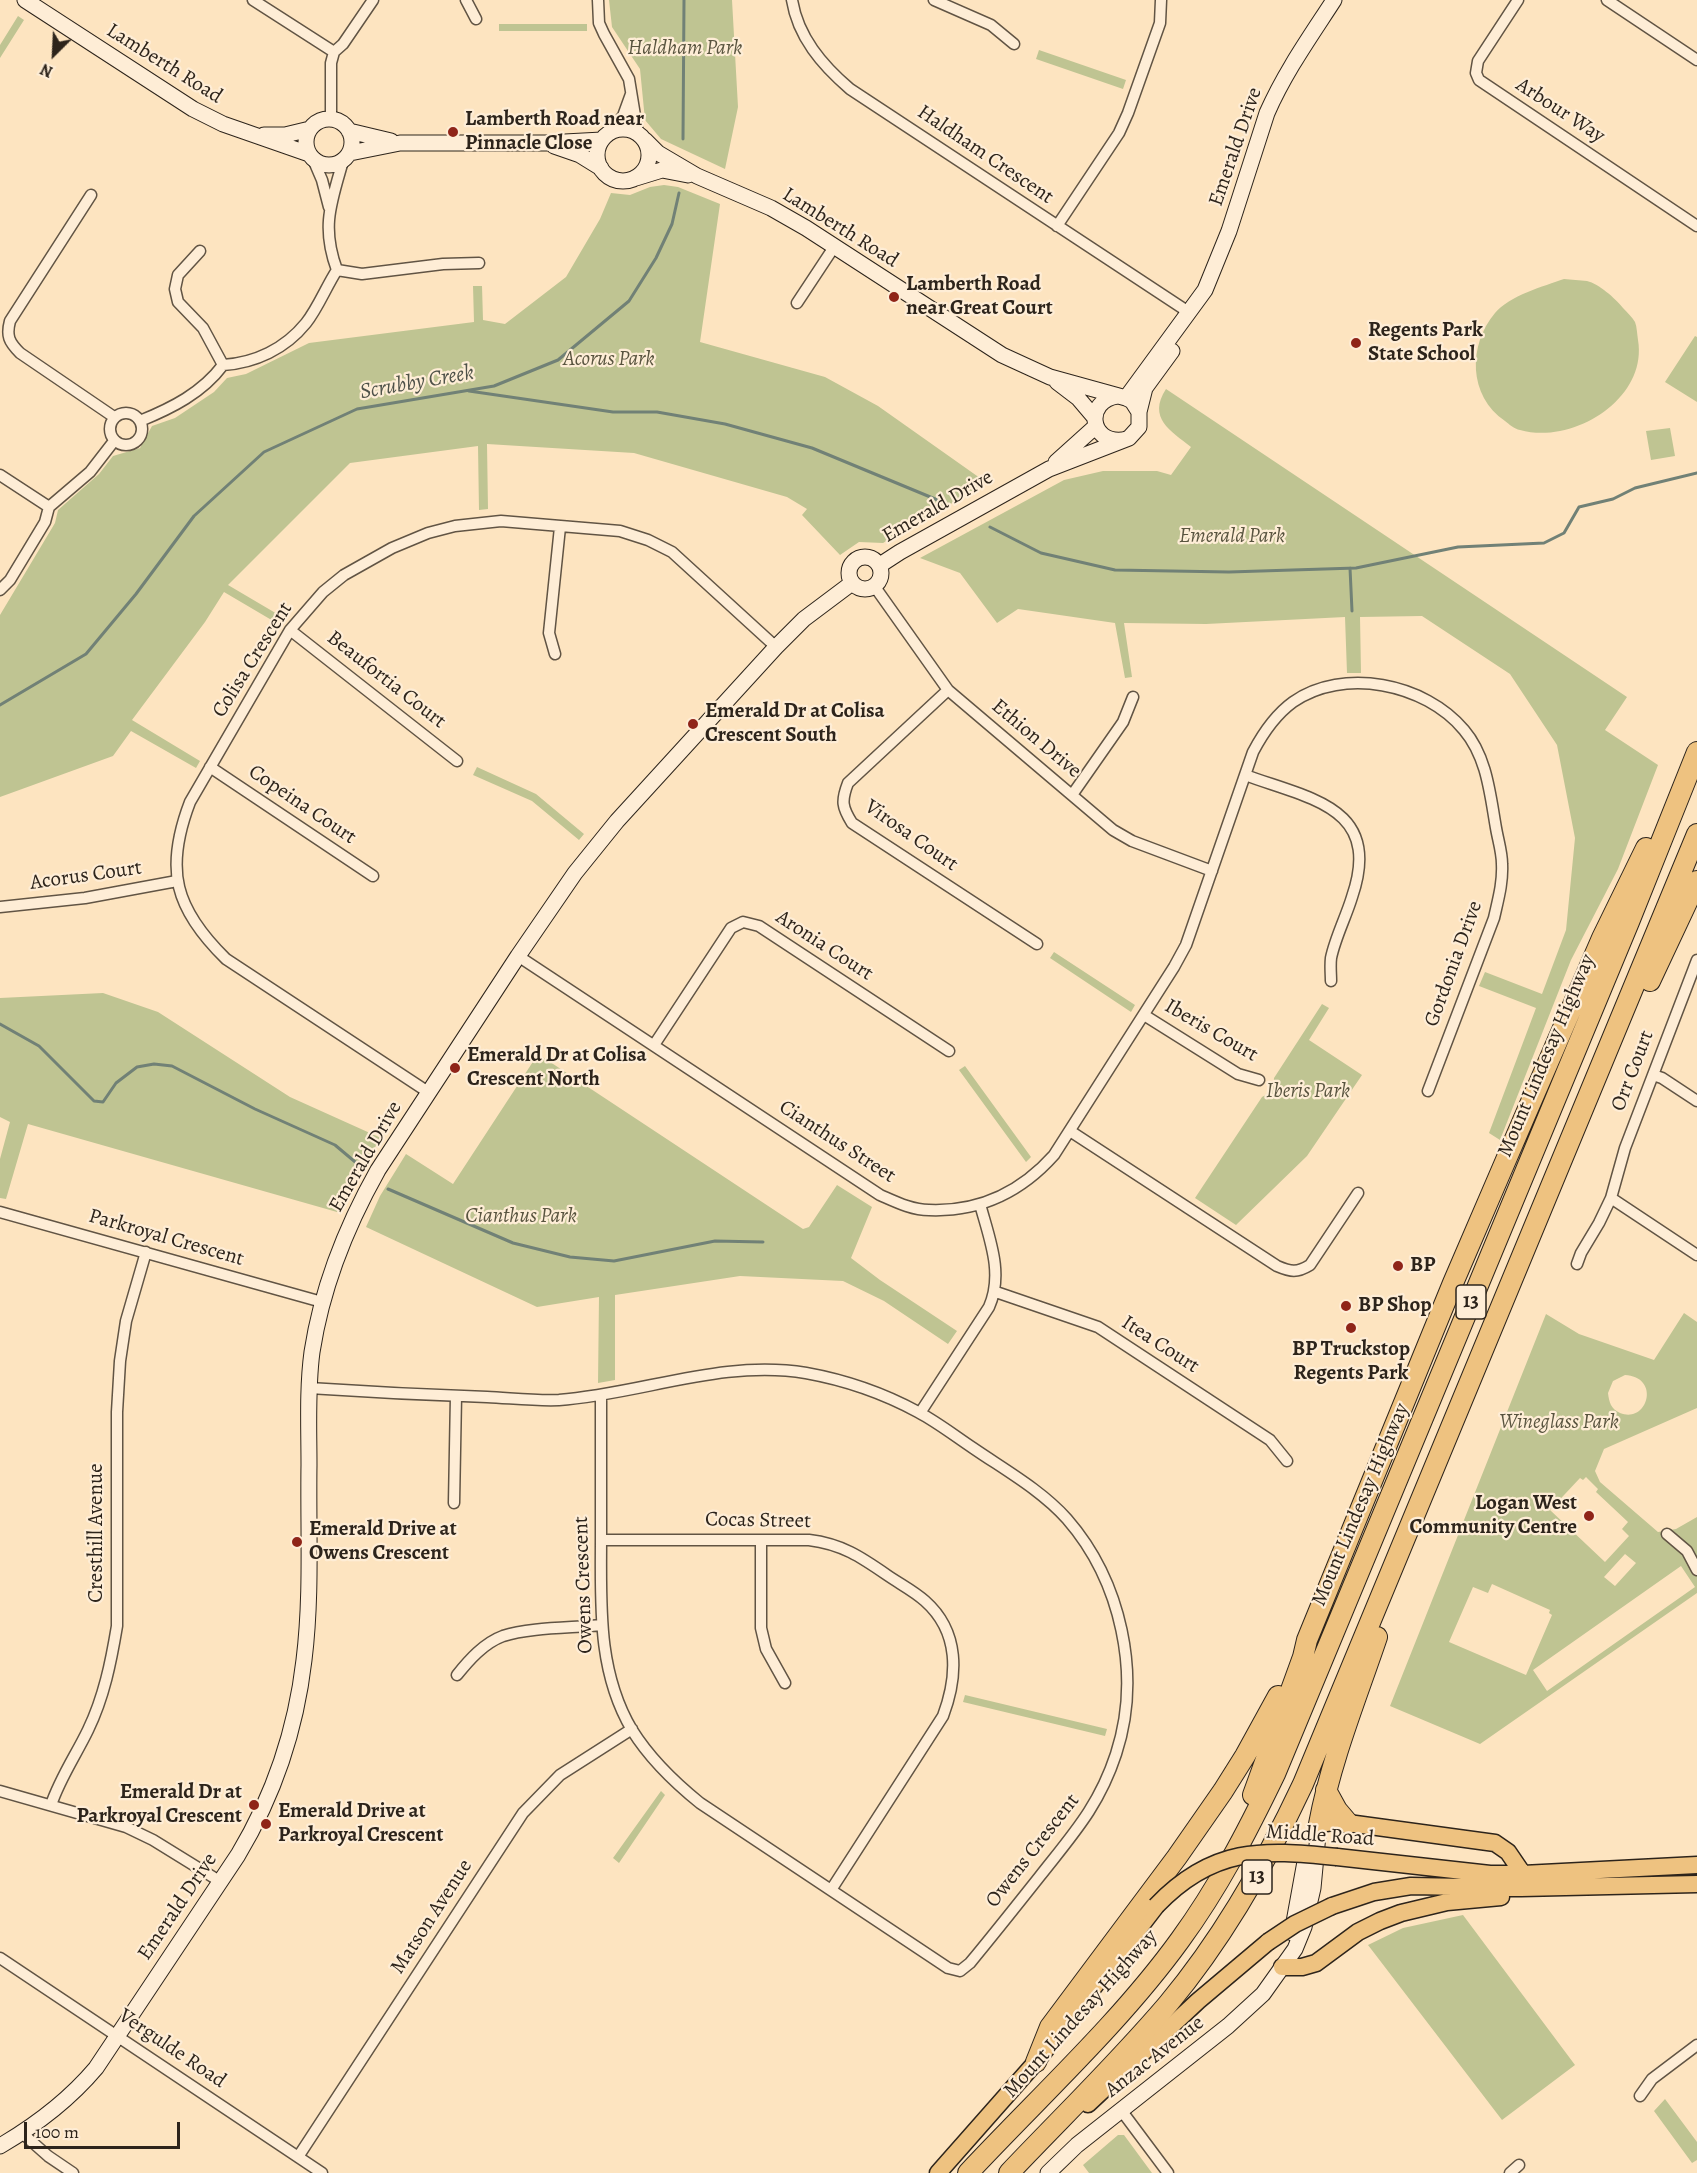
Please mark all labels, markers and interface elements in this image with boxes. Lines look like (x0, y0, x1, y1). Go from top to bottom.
street label: Lamberth Road (101, 18, 227, 110)
north arrow (24, 24, 84, 84)
park label: Haldham Park (628, 36, 742, 62)
text: N (37, 58, 56, 83)
street label: Arbour Way (1511, 73, 1609, 149)
street label: Emerald Drive (1204, 84, 1268, 210)
street label: Haldham Crescent (912, 100, 1058, 210)
place label: Lamberth Road near Pinnacle Close (465, 107, 644, 157)
marker: Lamberth Road near Pinnacle Close (446, 125, 460, 139)
street label: Lamberth Road (777, 182, 903, 274)
place label: Lamberth Road near Great Court (906, 272, 1053, 322)
marker: Lamberth Road near Great Court (887, 290, 901, 304)
place label: Regents Park State School (1368, 318, 1483, 368)
marker: Regents Park State School (1349, 336, 1363, 350)
park label: Acorus Park (563, 347, 655, 373)
water label: Scrubby Creek (358, 360, 476, 406)
street label: Emerald Drive (878, 465, 998, 549)
park label: Emerald Park (1179, 524, 1285, 550)
street label: Colisa Crescent (207, 598, 299, 722)
street label: Beaufortia Court (321, 626, 451, 734)
street label: Ethion Drive (986, 694, 1086, 784)
place label: Emerald Dr at Colisa Crescent South (705, 699, 885, 749)
marker: Emerald Dr at Colisa Crescent South (686, 717, 700, 731)
street label: Copeina Court (243, 760, 361, 850)
street label: Virosa Court (860, 795, 962, 877)
street label: Acorus Court (29, 856, 143, 896)
street label: Gordonia Drive (1420, 898, 1488, 1030)
street label: Aronia Court (771, 905, 877, 987)
street label: Mount Lindesay Highway (1493, 951, 1601, 1161)
street label: Iberis Court (1160, 994, 1262, 1068)
street label: Orr Court (1606, 1027, 1660, 1115)
place label: Emerald Dr at Colisa Crescent North (467, 1043, 647, 1093)
marker: Emerald Dr at Colisa Crescent North (448, 1061, 462, 1075)
park label: Iberis Park (1266, 1079, 1350, 1105)
street label: Cianthus Street (774, 1095, 900, 1189)
street label: Emerald Drive (324, 1097, 408, 1217)
street label: Parkroyal Crescent (85, 1204, 247, 1272)
park label: Cianthus Park (465, 1204, 577, 1230)
place label: BP (1410, 1253, 1435, 1279)
marker: BP (1391, 1259, 1405, 1273)
road number: 13 (1456, 1285, 1486, 1319)
place label: BP Shop (1358, 1293, 1432, 1319)
marker: BP Shop (1339, 1299, 1353, 1313)
street label: Itea Court (1116, 1311, 1204, 1379)
marker: BP Truckstop Regents Park (1344, 1321, 1358, 1335)
place label: BP Truckstop Regents Park (1292, 1337, 1410, 1387)
street label: Mount Lindesay Highway (1307, 1400, 1415, 1610)
park label: Wineglass Park (1499, 1410, 1619, 1436)
street label: Cresthill Avenue (84, 1463, 110, 1603)
place label: Logan West Community Centre (1409, 1491, 1577, 1541)
street label: Cocas Street (705, 1507, 811, 1535)
marker: Logan West Community Centre (1582, 1509, 1596, 1523)
street label: Owens Crescent (569, 1516, 599, 1654)
place label: Emerald Drive at Owens Crescent (309, 1517, 457, 1567)
marker: Emerald Drive at Owens Crescent (290, 1535, 304, 1549)
place label: Emerald Dr at Parkroyal Crescent (77, 1780, 242, 1830)
street label: Owens Crescent (981, 1789, 1085, 1913)
marker: Emerald Dr at Parkroyal Crescent (247, 1798, 261, 1812)
place label: Emerald Drive at Parkroyal Crescent (278, 1799, 443, 1849)
marker: Emerald Drive at Parkroyal Crescent (259, 1817, 273, 1831)
street label: Middle Road (1265, 1820, 1375, 1852)
street label: Emerald Drive (133, 1849, 223, 1965)
street label: Matson Avenue (386, 1855, 478, 1979)
road number: 13 (1242, 1860, 1272, 1894)
street label: Mount Lindesay Highway (999, 1925, 1163, 2103)
street label: Vergulde Road (113, 2004, 231, 2094)
street label: Anzac Avenue (1101, 2011, 1209, 2103)
scale bar (27, 2110, 183, 2148)
text: 100 m (35, 2120, 79, 2144)

